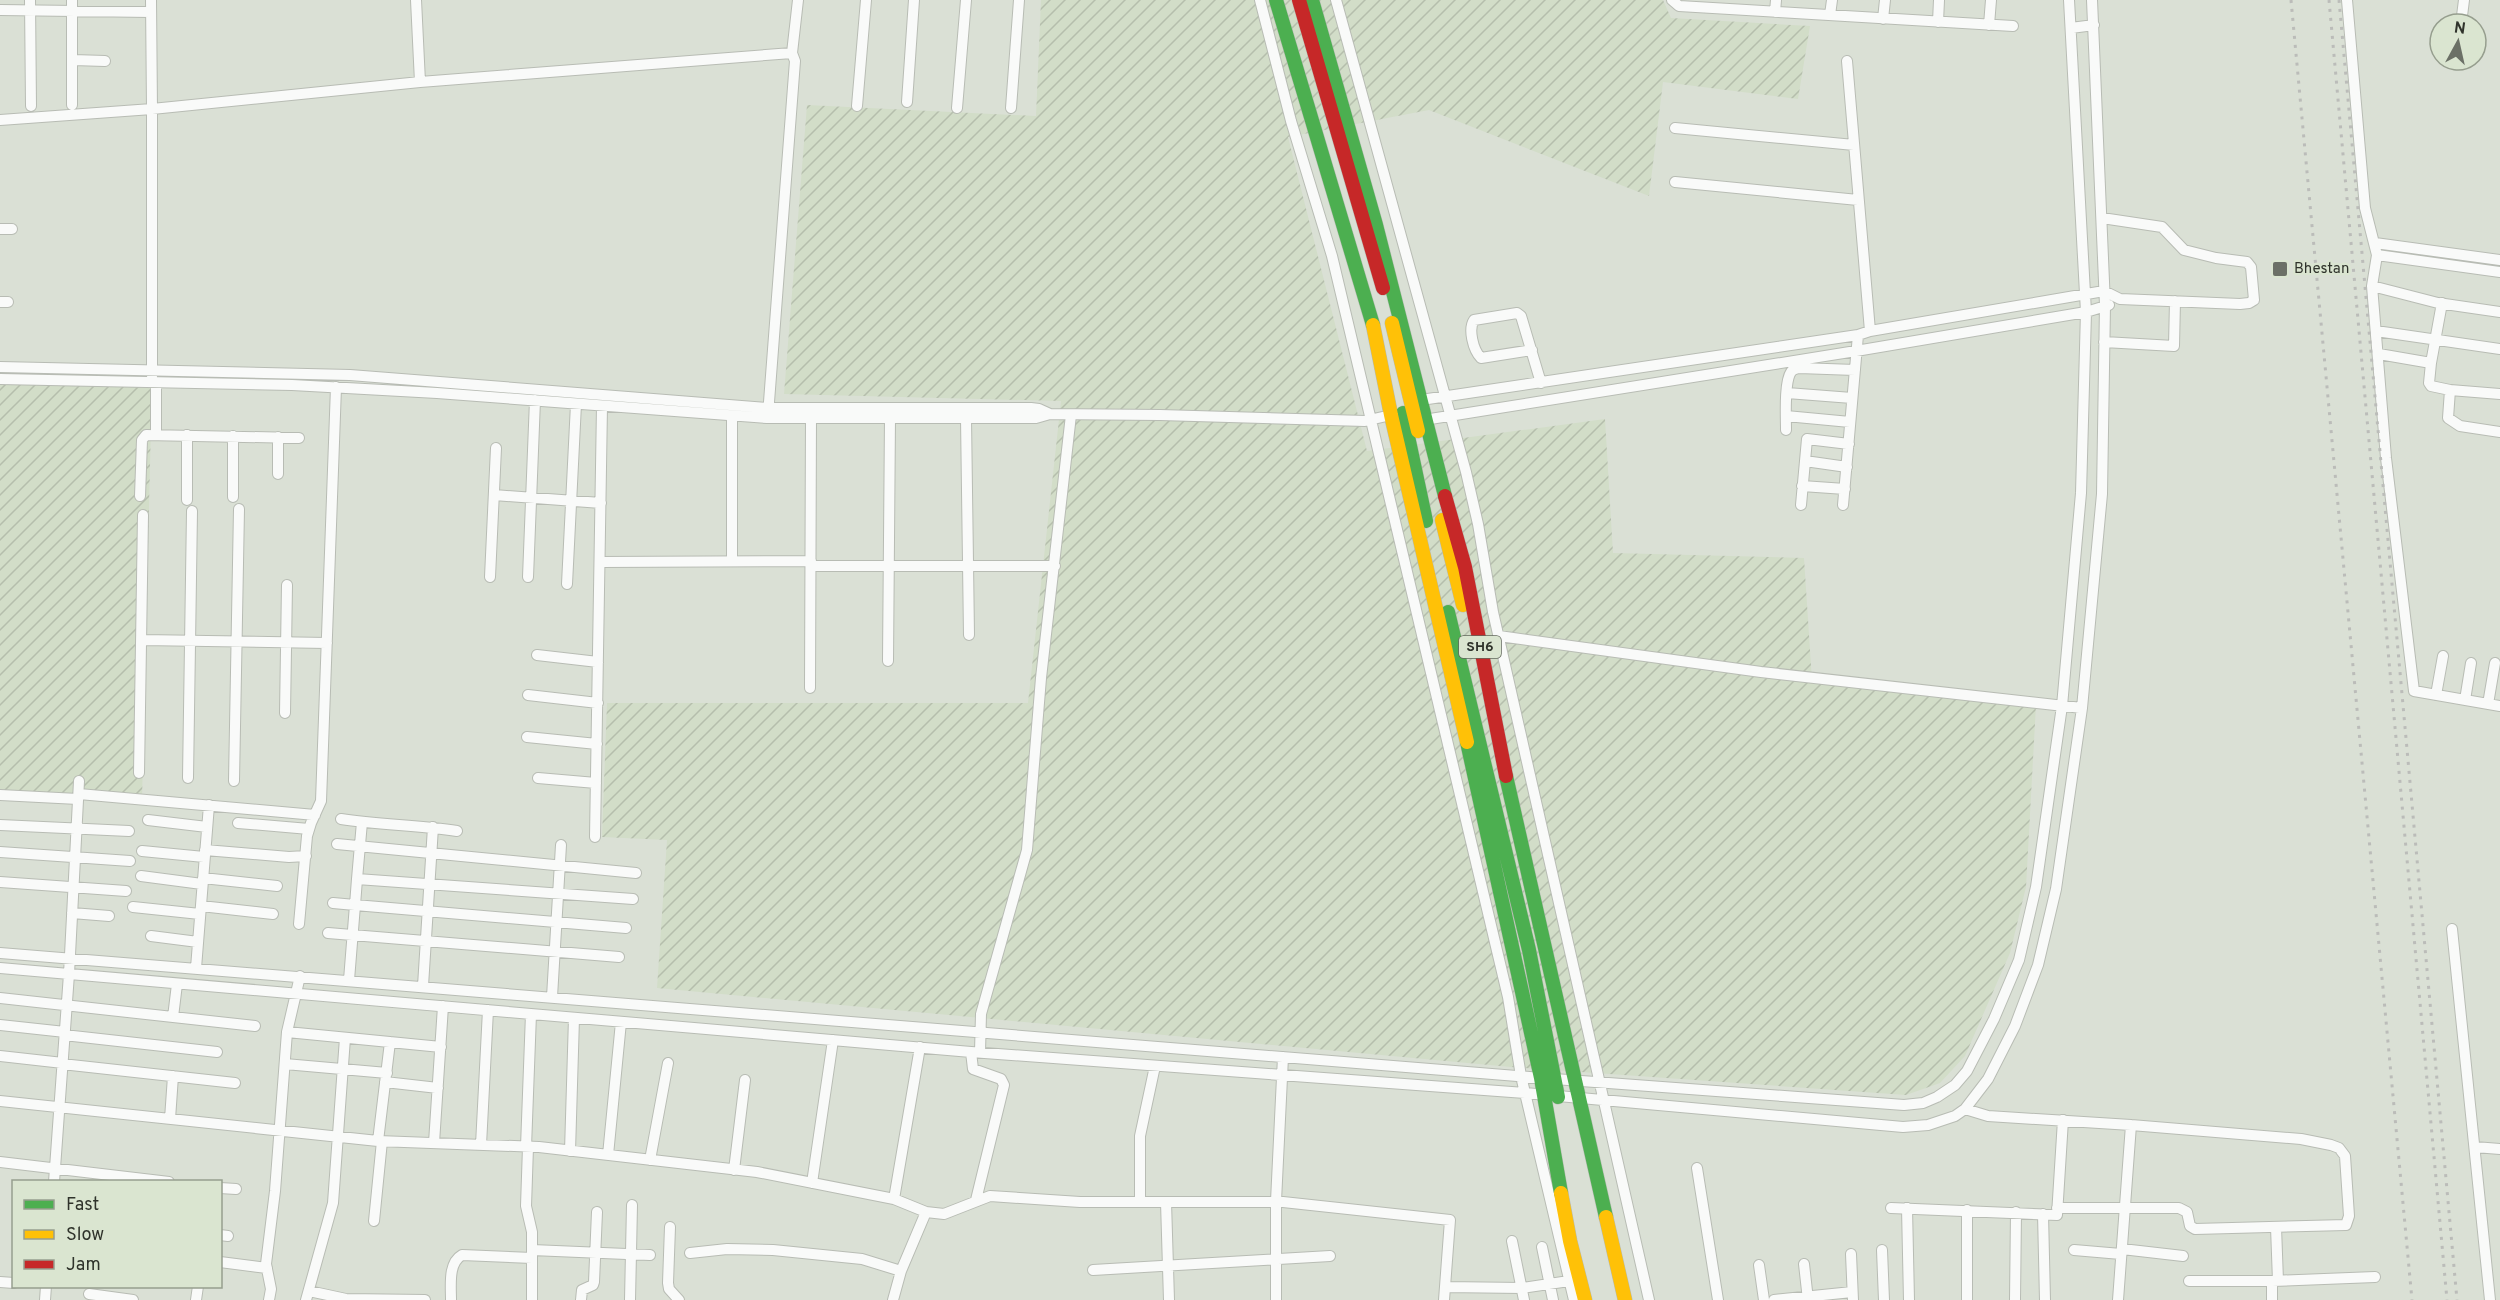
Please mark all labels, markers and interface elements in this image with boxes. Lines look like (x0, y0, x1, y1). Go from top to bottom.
north arrow (2428, 12, 2488, 72)
text: N (2453, 18, 2467, 40)
marker: Bhestan (2271, 260, 2289, 278)
place label: Bhestan (2294, 260, 2349, 279)
road number: SH6 (1459, 636, 1501, 658)
legend (12, 1180, 222, 1288)
text: Fast (66, 1194, 99, 1217)
text: Slow (66, 1224, 104, 1247)
text: Jam (66, 1254, 101, 1277)

